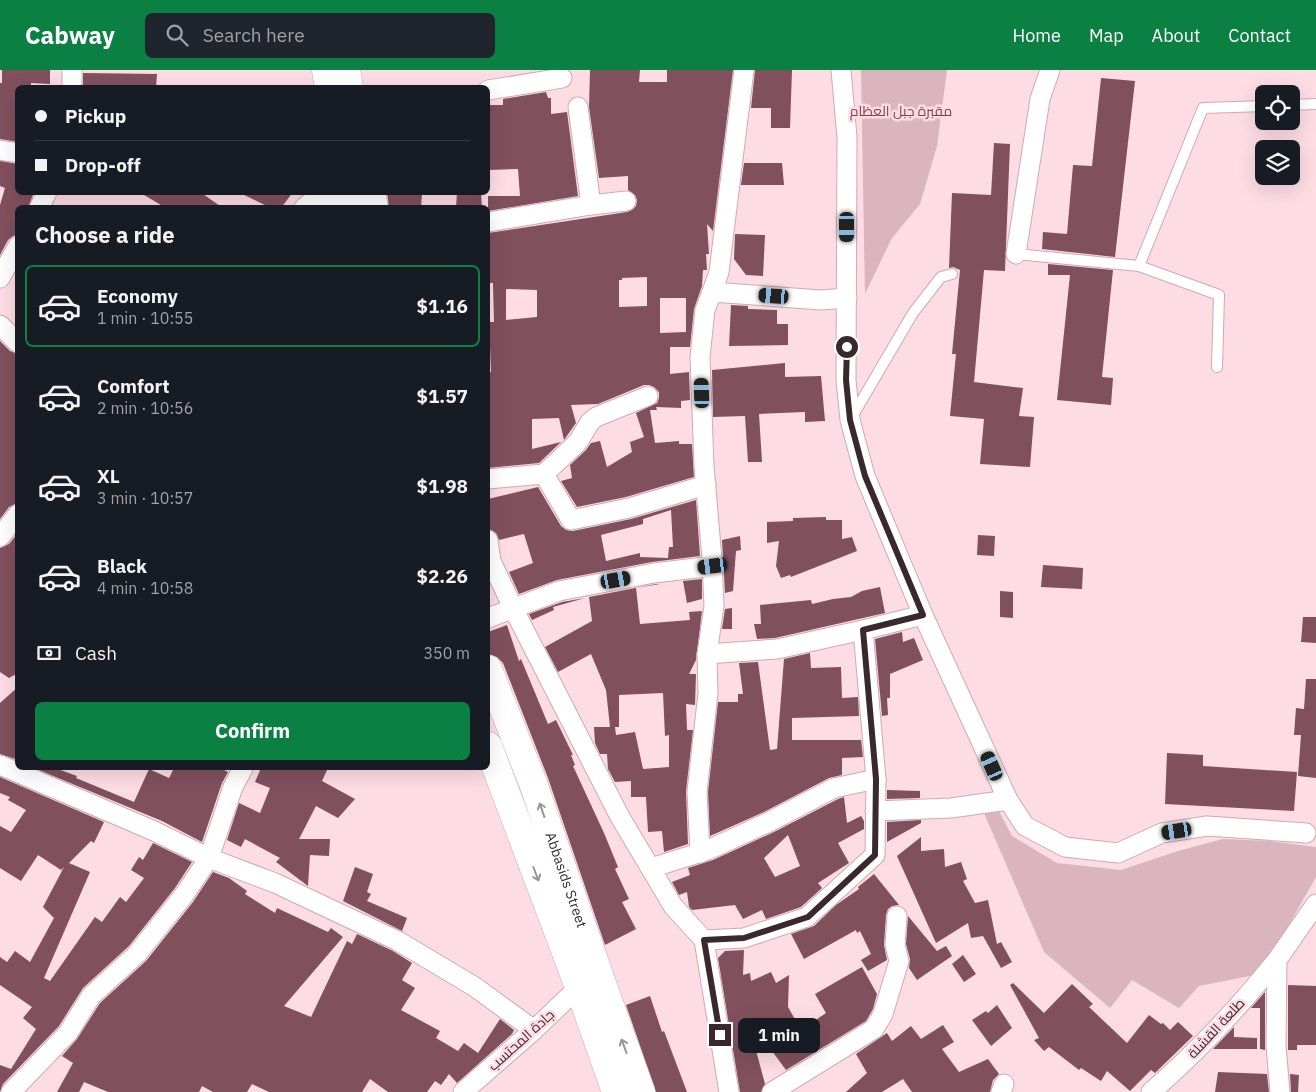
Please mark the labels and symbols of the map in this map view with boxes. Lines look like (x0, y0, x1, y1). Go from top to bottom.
park label: مقبرة جبل العظام (850, 102, 952, 121)
car (839, 212, 854, 242)
car (758, 287, 789, 305)
route start (836, 336, 858, 358)
car (693, 378, 710, 408)
car (697, 557, 728, 575)
car (599, 570, 632, 590)
car (979, 749, 1004, 783)
one-way arrow (537, 803, 546, 818)
car (1161, 821, 1192, 841)
street label: Abbasids Street (542, 830, 591, 930)
one-way arrow (532, 866, 541, 881)
street label: طلعة القشلة (1184, 994, 1248, 1062)
street label: جادة المحتسب (484, 1005, 558, 1075)
callout: 1 min (738, 1018, 820, 1052)
route end (709, 1024, 731, 1046)
one-way arrow (619, 1039, 628, 1054)

